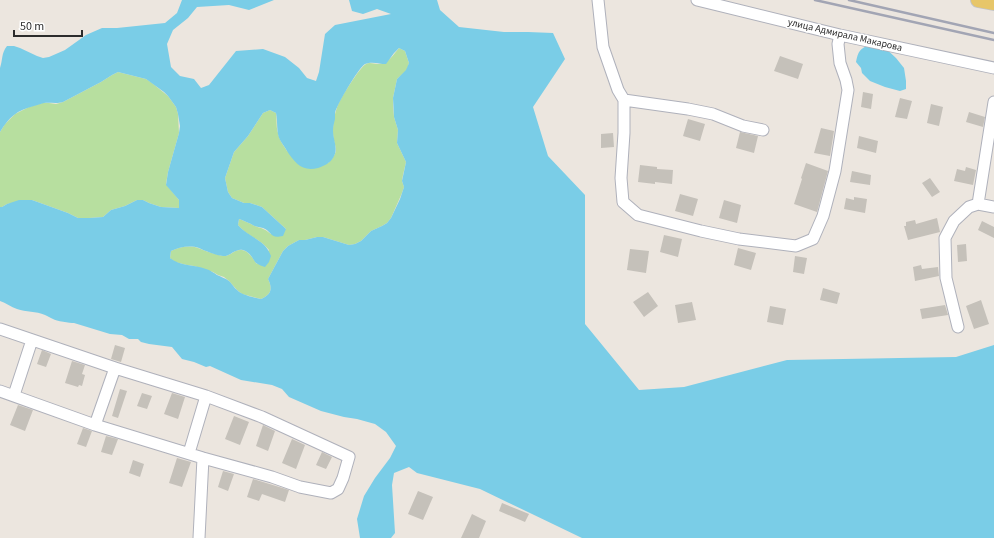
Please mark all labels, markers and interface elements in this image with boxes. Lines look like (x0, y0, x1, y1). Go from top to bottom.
scale bar (14, 12, 82, 38)
street label: улица Адмирала Макарова (786, 15, 904, 55)
text: 50 m (20, 18, 44, 35)

